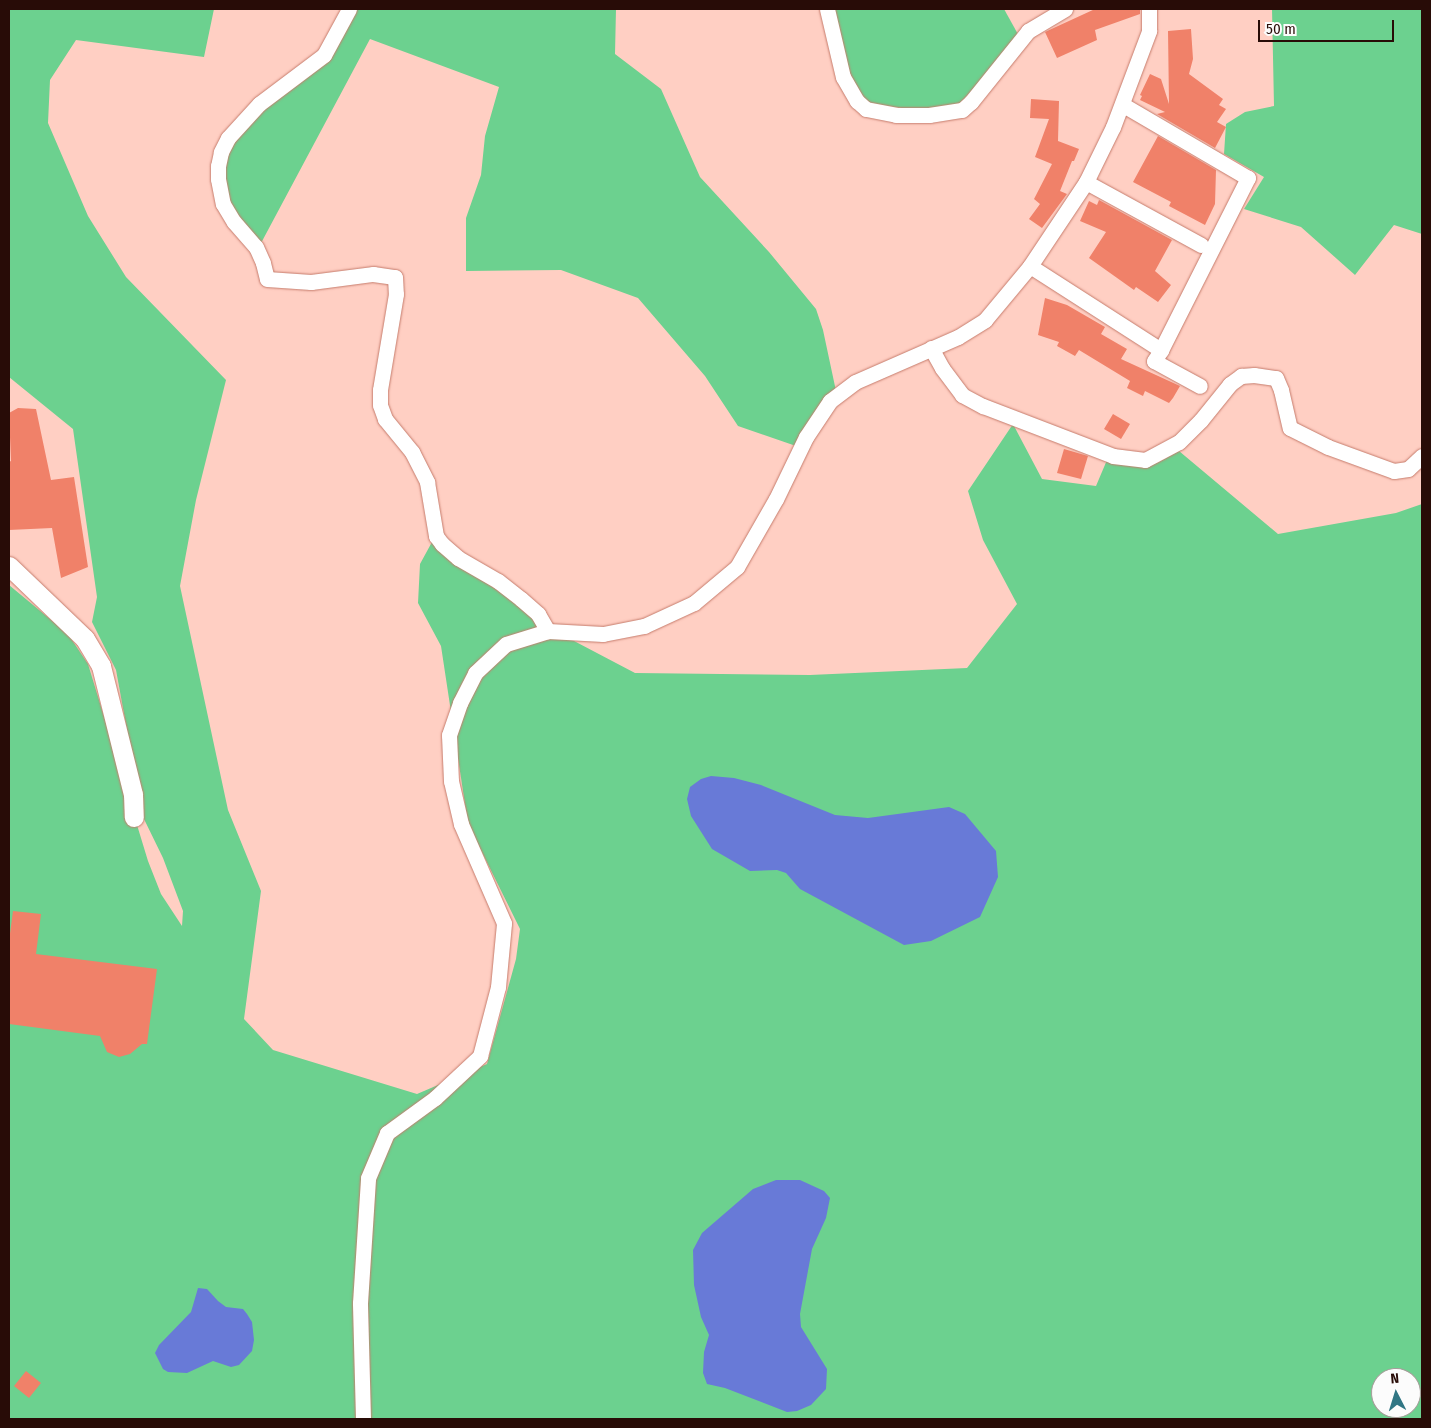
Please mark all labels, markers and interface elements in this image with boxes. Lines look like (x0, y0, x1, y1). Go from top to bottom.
scale bar (1261, 10, 1397, 42)
text: 50 m (1266, 20, 1296, 38)
north arrow (1371, 1368, 1421, 1418)
text: N (1390, 1370, 1400, 1387)

